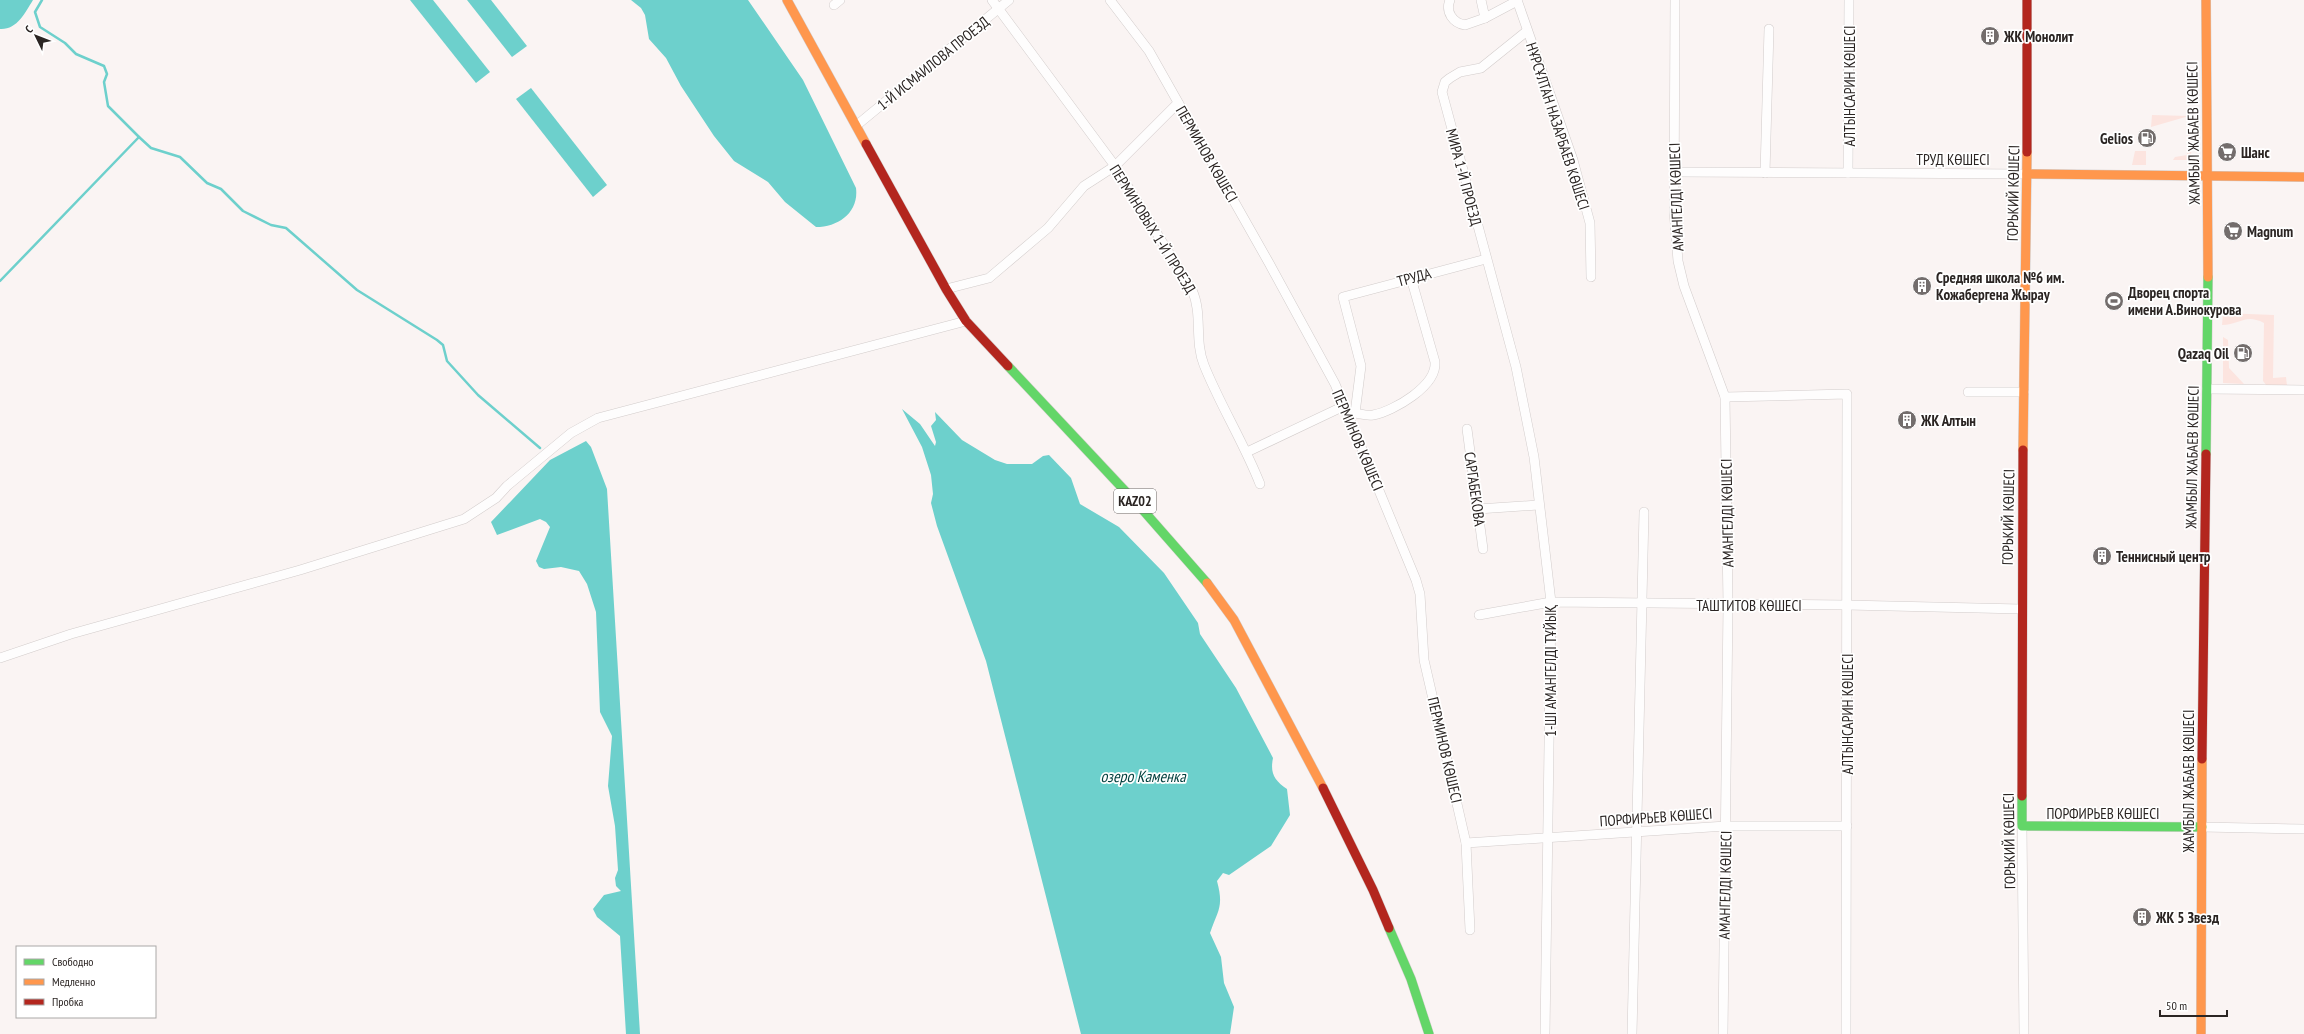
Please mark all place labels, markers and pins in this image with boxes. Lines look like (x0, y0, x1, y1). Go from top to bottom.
building icon: ЖК Монолит (1979, 25, 2001, 47)
place label: ЖК Монолит (2003, 27, 2074, 46)
fuel station icon: Gelios (2136, 127, 2158, 149)
place label: Gelios (2100, 129, 2133, 148)
supermarket icon: Шанс (2216, 141, 2238, 163)
place label: Шанс (2241, 143, 2270, 162)
supermarket icon: Magnum (2222, 220, 2244, 242)
place label: Magnum (2247, 222, 2293, 241)
place label: Средняя школа №6 им. Кожабергена Жырау (1936, 268, 2065, 304)
building icon: Средняя школа №6 им. Кожабергена Жырау (1911, 275, 1933, 297)
place label: Дворец спорта имени А.Винокурова (2128, 283, 2242, 319)
sports icon: Дворец спорта имени А.Винокурова (2103, 290, 2125, 312)
fuel station icon: Qazaq Oil (2232, 342, 2254, 364)
place label: Qazaq Oil (2178, 344, 2229, 363)
building icon: ЖК Алтын (1896, 409, 1918, 431)
place label: ЖК Алтын (1920, 411, 1976, 430)
building icon: Теннисный центр (2091, 545, 2113, 567)
place label: Теннисный центр (2116, 547, 2211, 566)
building icon: ЖК 5 Звезд (2131, 906, 2153, 928)
place label: ЖК 5 Звезд (2155, 908, 2219, 927)

